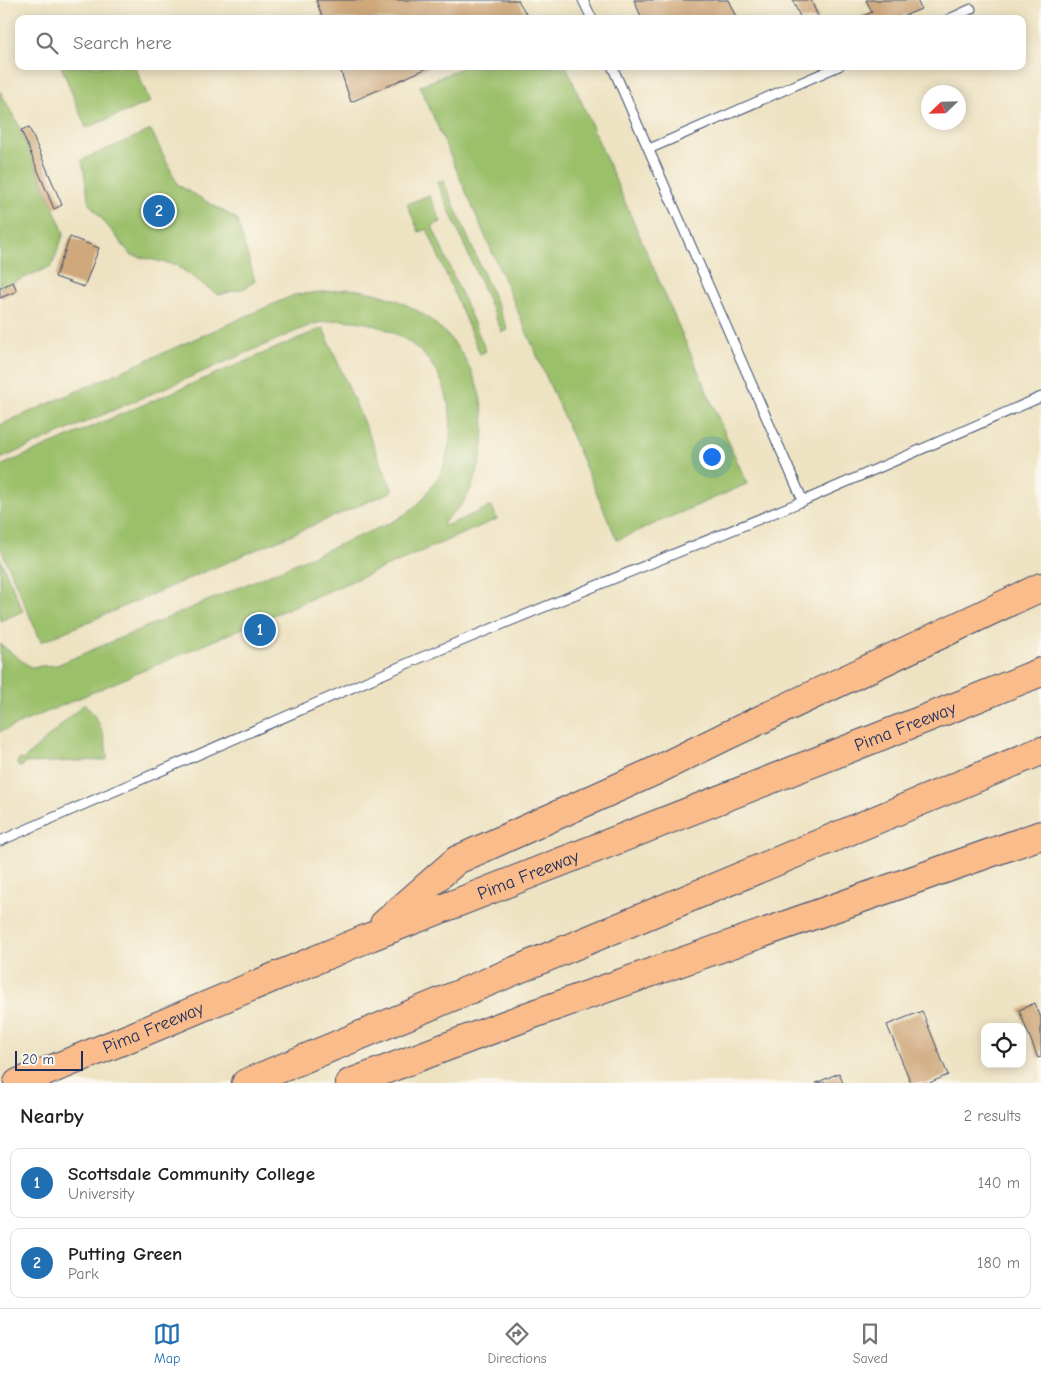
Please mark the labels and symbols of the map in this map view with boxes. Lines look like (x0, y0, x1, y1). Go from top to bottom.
north arrow (921, 85, 966, 130)
pin: 2 (143, 192, 175, 230)
your location (699, 444, 725, 470)
pin: 1 (244, 611, 276, 649)
street label: Pima Freeway (851, 697, 960, 757)
street label: Pima Freeway (474, 846, 583, 905)
street label: Pima Freeway (100, 998, 208, 1059)
scale bar (15, 1048, 82, 1071)

